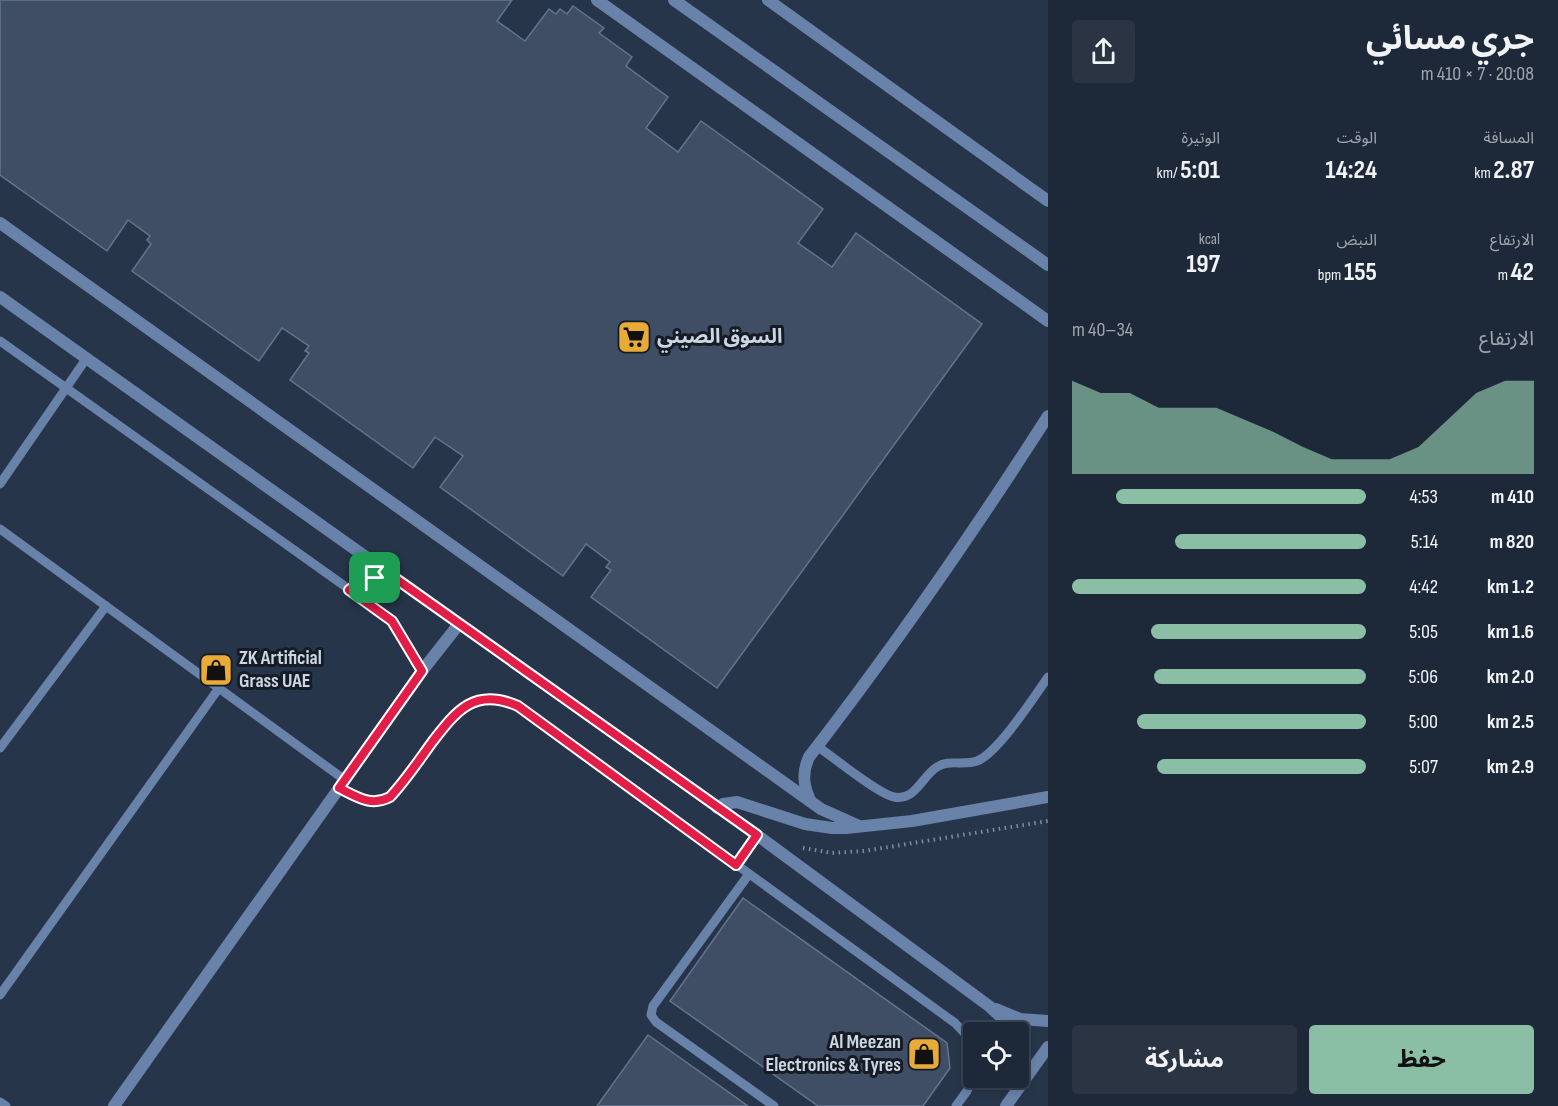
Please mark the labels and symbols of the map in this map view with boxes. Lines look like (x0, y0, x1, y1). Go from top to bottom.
supermarket icon: السوق الصيني (616, 319, 652, 355)
place label: السوق الصيني (657, 325, 782, 353)
pin (349, 552, 400, 603)
place label: ZK Artificial Grass UAE (239, 646, 322, 693)
shop icon: ZK Artificial Grass UAE (198, 652, 234, 688)
place label: Al Meezan Electronics & Tyres (765, 1030, 901, 1077)
shop icon: Al Meezan Electronics & Tyres (906, 1036, 942, 1072)

